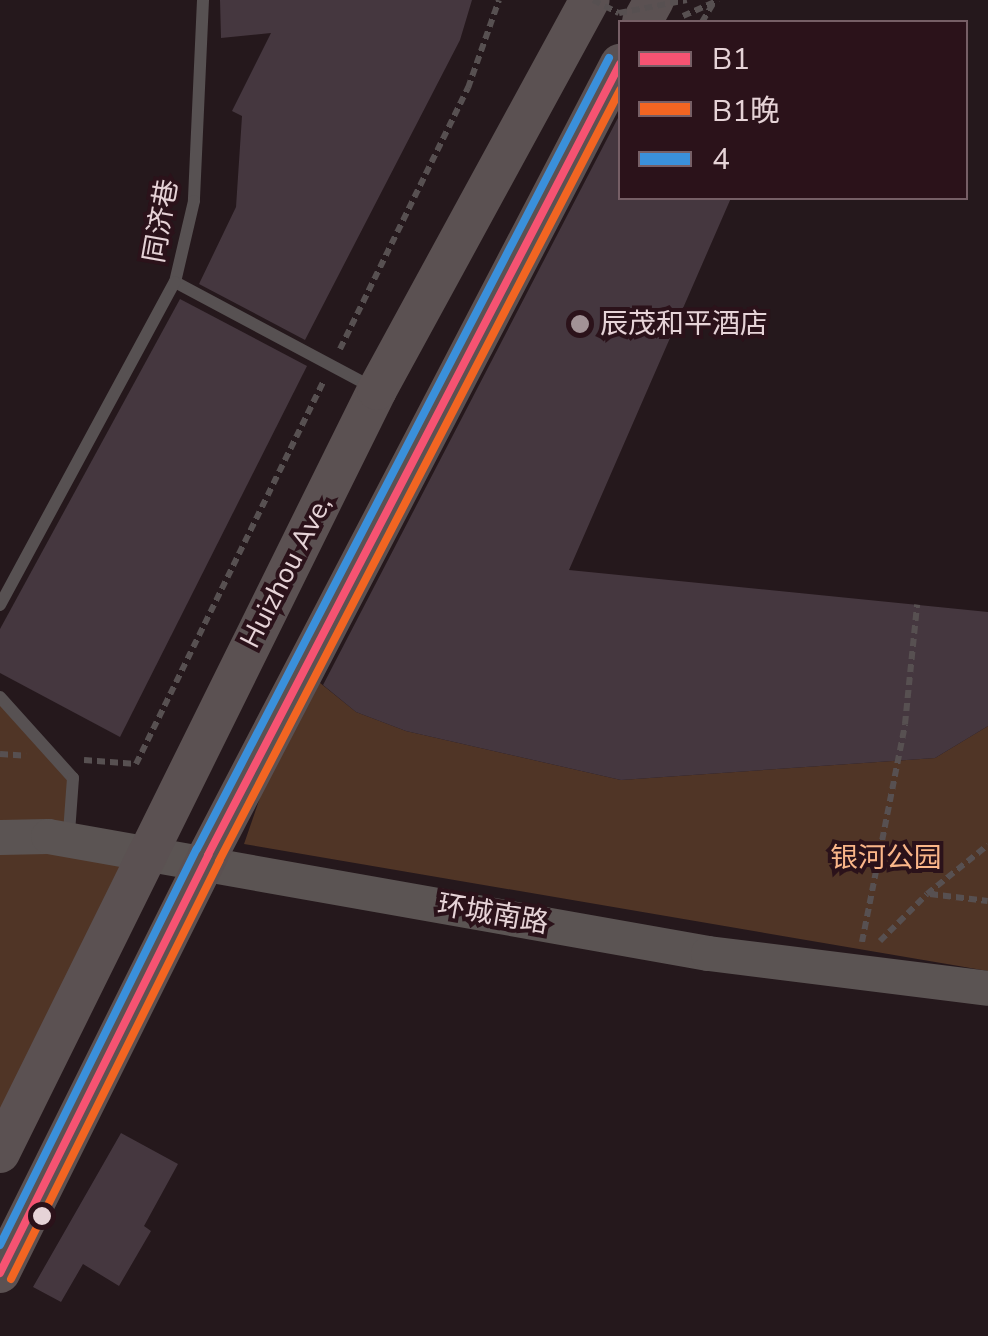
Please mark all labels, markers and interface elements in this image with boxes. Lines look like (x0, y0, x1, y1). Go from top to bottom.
legend (618, 20, 968, 200)
text: B1 (712, 39, 750, 80)
text: B1晚 (712, 91, 780, 132)
text: 4 (712, 139, 730, 180)
street label: 同济巷 (137, 177, 185, 265)
place label: 辰茂和平酒店 (600, 307, 768, 341)
marker: 辰茂和平酒店 (569, 313, 591, 335)
street label: Huizhou Ave, (233, 490, 339, 654)
park label: 银河公园 (830, 841, 942, 875)
street label: 环城南路 (435, 888, 551, 940)
unlabelled marker (32, 1206, 52, 1226)

